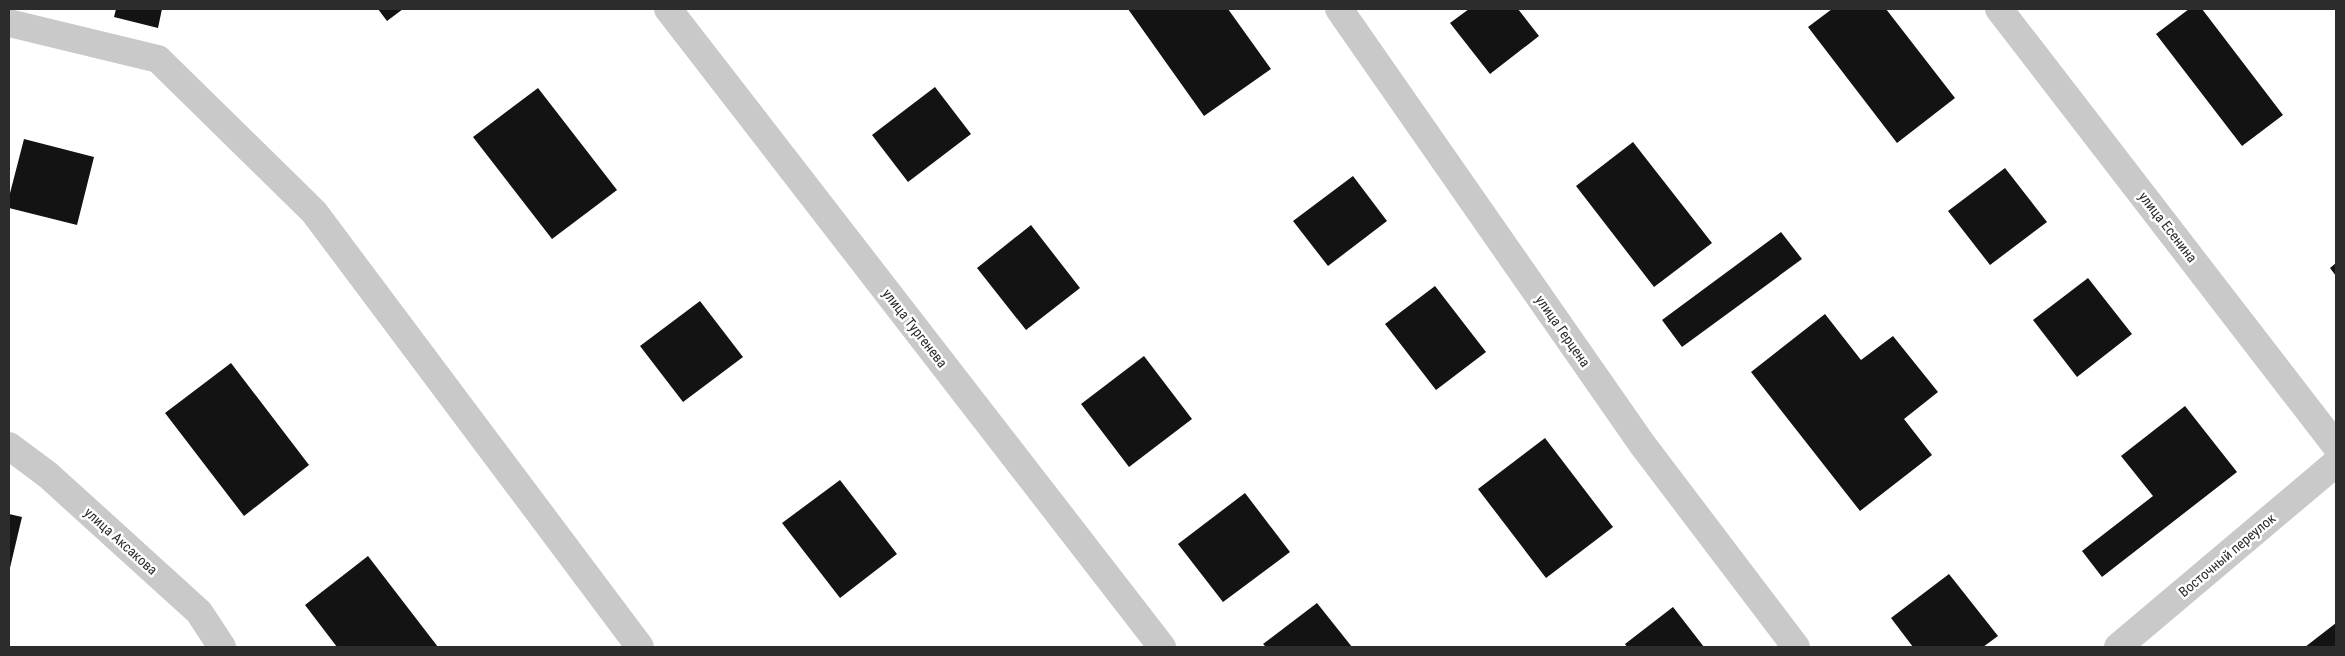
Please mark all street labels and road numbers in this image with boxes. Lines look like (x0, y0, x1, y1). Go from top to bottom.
street label: улица Есенина (2136, 189, 2200, 265)
street label: улица Тургенева (879, 285, 951, 371)
street label: улица Герцена (1532, 292, 1594, 370)
street label: улица Аксакова (81, 504, 161, 578)
street label: Восточный переулок (2175, 510, 2279, 600)

